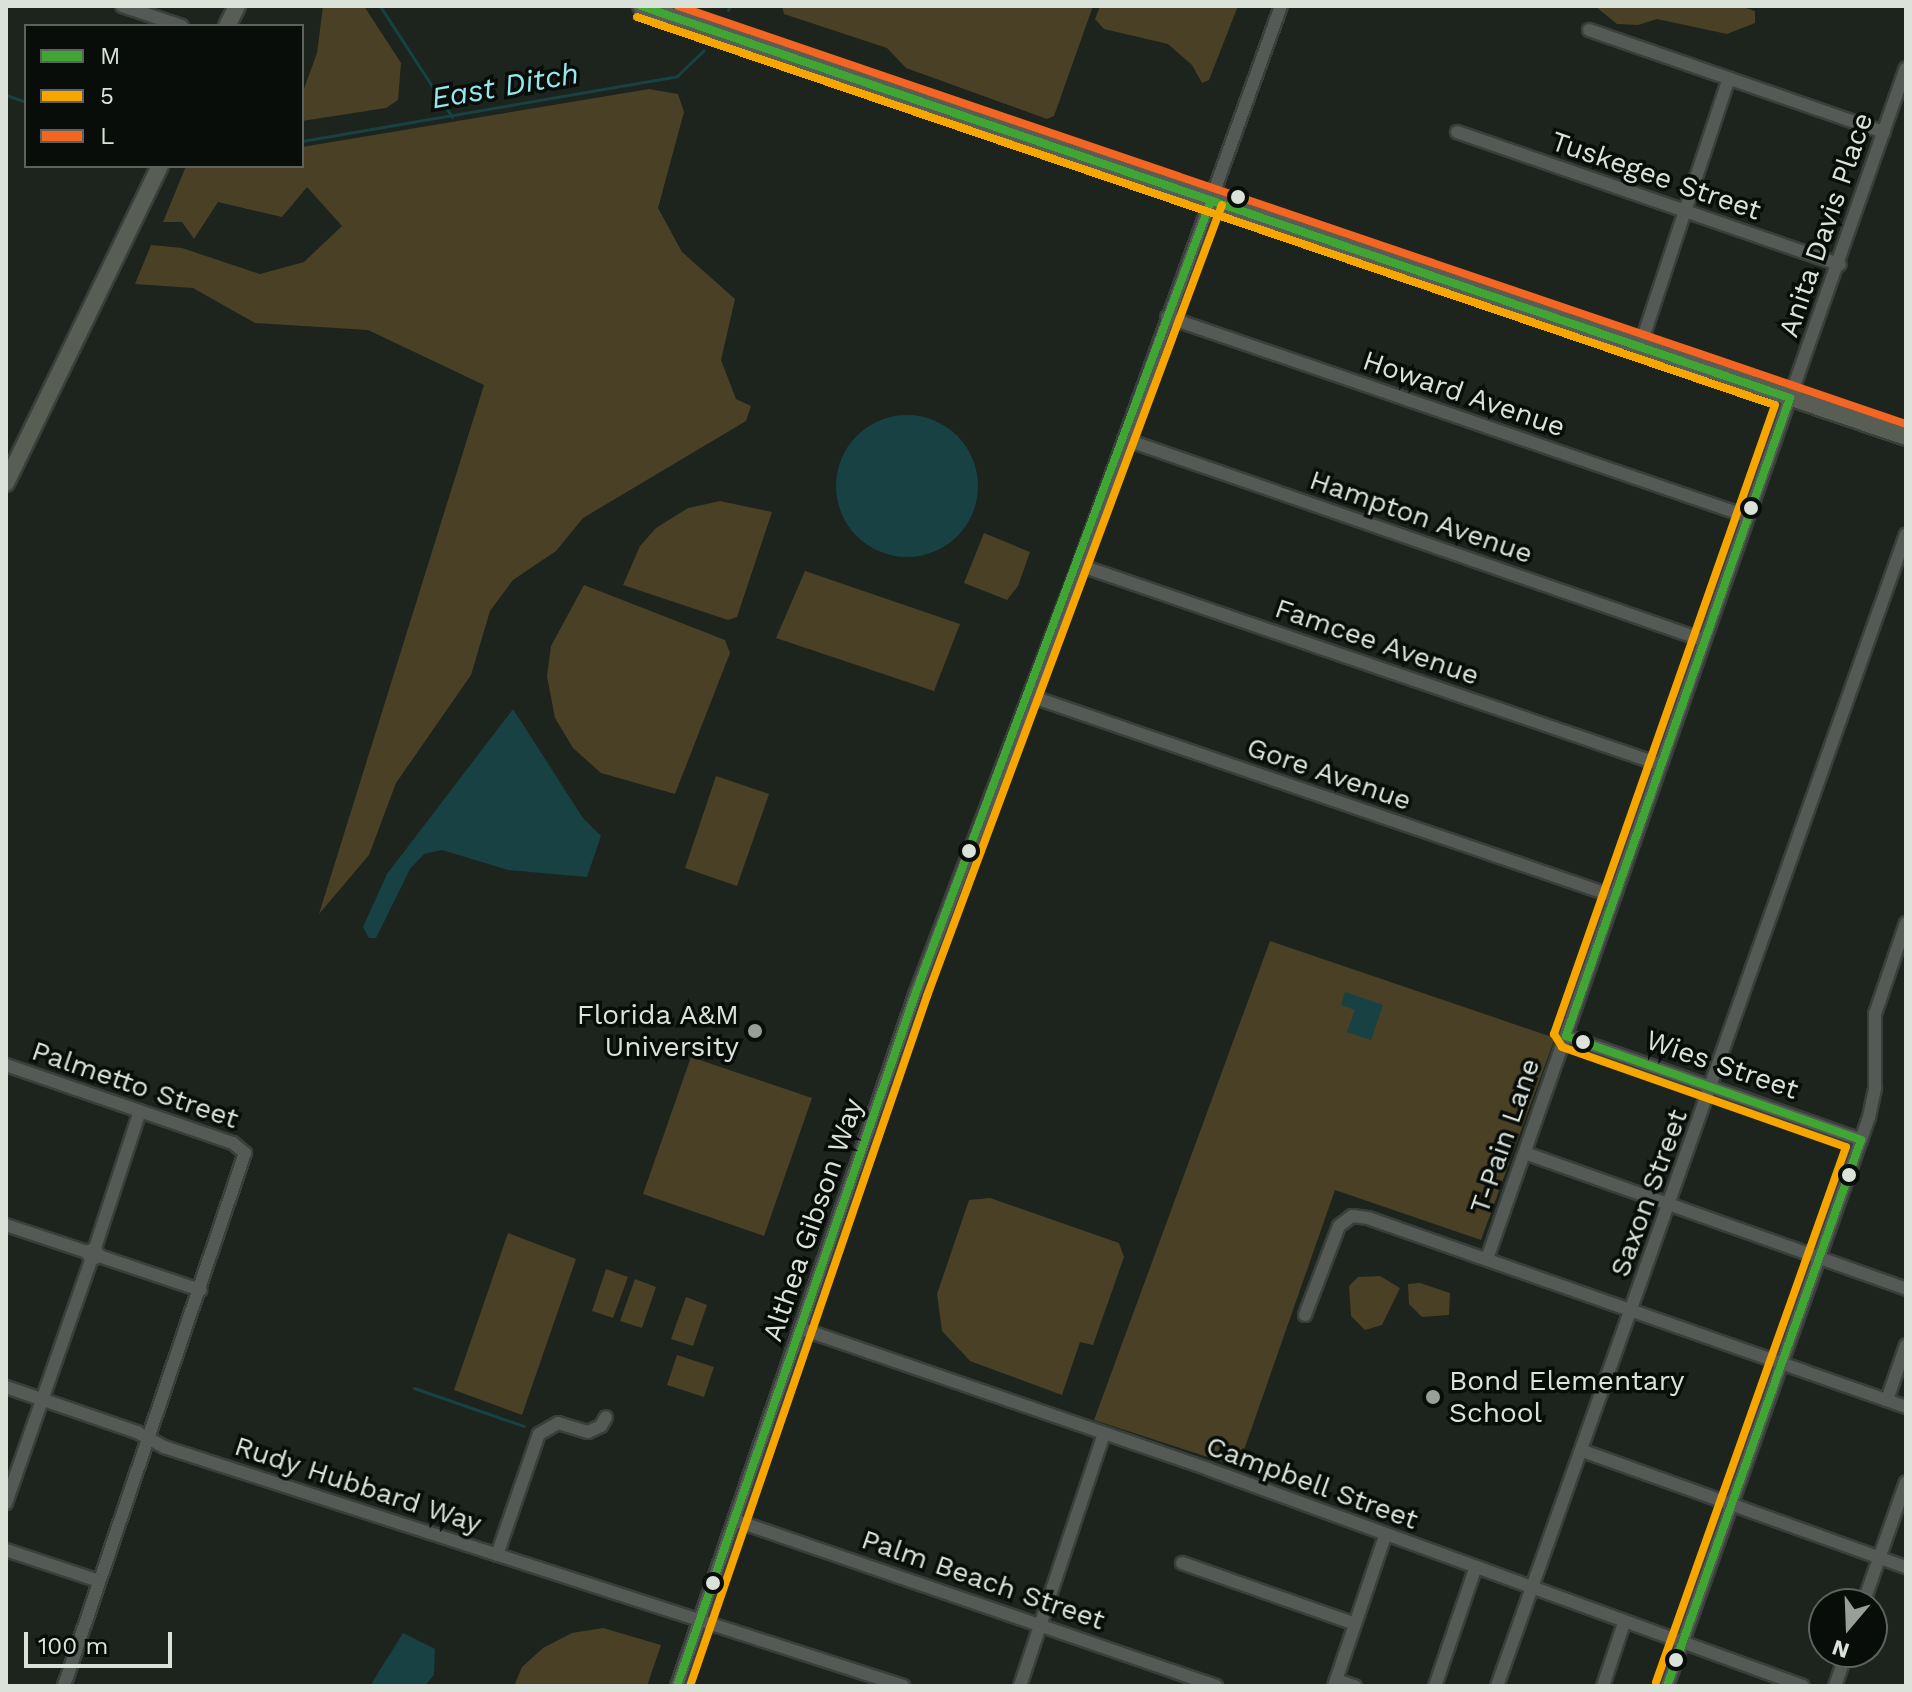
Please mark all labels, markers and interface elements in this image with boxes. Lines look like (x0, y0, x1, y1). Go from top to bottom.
legend (24, 24, 304, 168)
text: M (100, 42, 121, 70)
water label: East Ditch (429, 55, 581, 117)
text: 5 (100, 82, 114, 110)
street label: Anita Davis Place (1772, 108, 1880, 342)
text: L (100, 122, 114, 150)
street label: Tuskegee Street (1547, 124, 1765, 228)
unlabelled marker (1230, 189, 1246, 205)
street label: Howard Avenue (1358, 343, 1570, 445)
street label: Hampton Avenue (1305, 463, 1537, 571)
unlabelled marker (1743, 500, 1759, 516)
street label: Famcee Avenue (1270, 591, 1484, 693)
street label: Gore Avenue (1242, 730, 1416, 818)
unlabelled marker (961, 843, 977, 859)
place label: Florida A&M University (575, 998, 739, 1064)
marker: Florida A&M University (746, 1022, 764, 1040)
street label: Wies Street (1641, 1023, 1803, 1107)
street label: Palmetto Street (27, 1034, 243, 1136)
unlabelled marker (1575, 1034, 1591, 1050)
street label: T-Pain Lane (1463, 1054, 1547, 1218)
street label: Althea Gibson Way (755, 1093, 871, 1347)
street label: Saxon Street (1603, 1105, 1695, 1281)
unlabelled marker (1841, 1167, 1857, 1183)
place label: Bond Elementary School (1449, 1364, 1685, 1430)
marker: Bond Elementary School (1424, 1388, 1442, 1406)
street label: Rudy Hubbard Way (230, 1429, 486, 1541)
street label: Campbell Street (1201, 1429, 1423, 1537)
street label: Palm Beach Street (857, 1523, 1109, 1637)
unlabelled marker (705, 1575, 721, 1591)
north arrow (1808, 1588, 1888, 1668)
scale bar (28, 1616, 176, 1666)
text: 100 m (38, 1632, 108, 1660)
text: N (1829, 1635, 1852, 1664)
unlabelled marker (1668, 1652, 1684, 1668)

